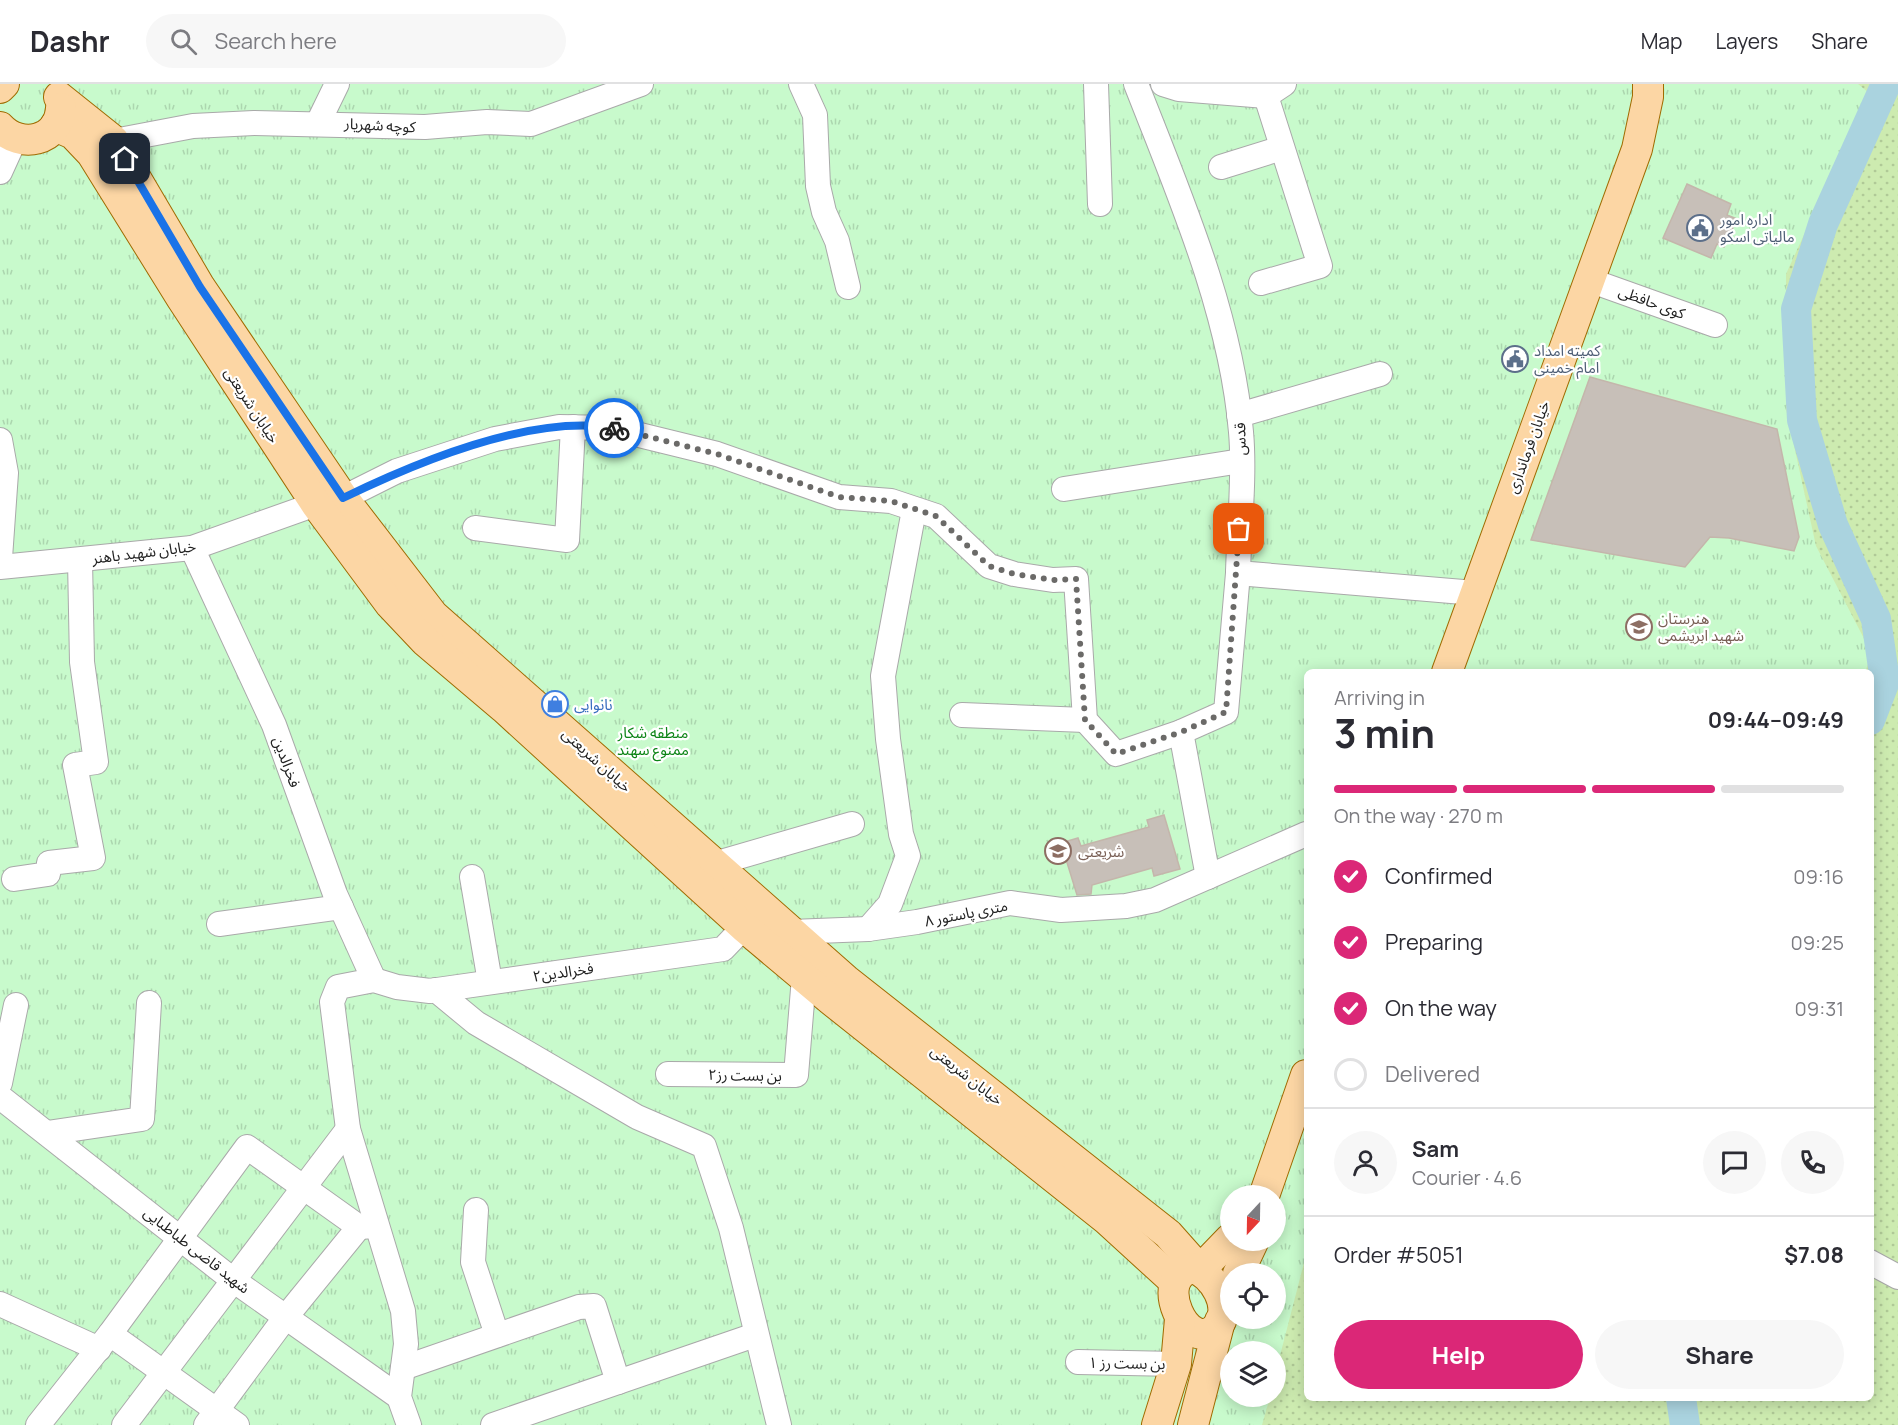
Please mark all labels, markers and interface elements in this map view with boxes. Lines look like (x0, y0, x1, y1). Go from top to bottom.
search box (146, 14, 566, 68)
text: Dashr (30, 22, 110, 60)
icon: search (167, 25, 200, 58)
text: Search here (215, 26, 337, 56)
text: Map (1641, 27, 1682, 55)
text: Layers (1715, 27, 1778, 55)
text: Share (1811, 27, 1868, 55)
street label: کوچه شهریار (343, 113, 417, 137)
pin (99, 133, 150, 184)
icon: home (108, 142, 141, 175)
place label: اداره امور مالیاتی اسکو (1719, 209, 1795, 247)
public building icon: اداره امور مالیاتی اسکو (1685, 213, 1715, 243)
street label: کوی حافظی (1616, 280, 1689, 324)
place label: کمیته امداد امام خمینی (1534, 340, 1601, 379)
public building icon: کمیته امداد امام خمینی (1500, 344, 1530, 374)
street label: خیابان شریعتی (220, 363, 284, 447)
courier (584, 398, 644, 458)
street label: خیابان فرمانداری (1502, 398, 1555, 496)
icon: bike (598, 412, 631, 445)
street label: قدس (1229, 422, 1251, 456)
pin (1213, 503, 1264, 554)
icon: bag (1222, 512, 1255, 545)
street label: خیابان شهید باهنر (90, 535, 197, 569)
place label: هنرستان شهید ابریشمی (1658, 608, 1744, 646)
school or university icon: هنرستان شهید ابریشمی (1624, 612, 1654, 642)
text: Arriving in (1334, 684, 1425, 711)
shop icon: نانوایی (540, 689, 570, 719)
place label: نانوایی (574, 694, 613, 715)
text: 09:44–09:49 (1708, 705, 1844, 735)
text: 3 min (1334, 706, 1435, 760)
park label: منطقه شکار ممنوع سهند (617, 722, 689, 762)
street label: خیابان شریعتی (558, 723, 636, 797)
street label: فخرالدین (268, 734, 306, 791)
text: On the way · 270 m (1334, 802, 1503, 829)
school or university icon: شریعتی (1043, 836, 1073, 866)
place label: شریعتی (1078, 841, 1124, 862)
icon: check (1334, 860, 1367, 893)
text: Confirmed (1385, 861, 1493, 891)
text: 09:16 (1793, 863, 1844, 890)
street label: ۸ متری پاستور (923, 895, 1009, 931)
icon: check (1334, 926, 1367, 959)
text: Preparing (1385, 927, 1483, 957)
text: 09:25 (1790, 929, 1844, 956)
street label: فخرالدین۲ (531, 957, 595, 987)
icon: check (1334, 992, 1367, 1025)
text: On the way (1385, 993, 1497, 1023)
text: 09:31 (1795, 995, 1844, 1022)
street label: خیابان شریعتی (926, 1040, 1008, 1110)
text: Delivered (1385, 1059, 1480, 1089)
street label: بن بست رز۲ (708, 1064, 782, 1086)
button: person (1334, 1131, 1397, 1194)
button: chat (1703, 1131, 1766, 1194)
button: phone (1781, 1131, 1844, 1194)
text: Sam (1412, 1134, 1459, 1164)
text: Courier · 4.6 (1412, 1164, 1522, 1191)
north arrow (1220, 1185, 1286, 1251)
map controls (1220, 1185, 1286, 1407)
street label: شهید قاضی طباطبایی (140, 1202, 255, 1298)
text: Order #5051 (1334, 1240, 1464, 1270)
text: $7.08 (1784, 1240, 1844, 1270)
button: locate (1220, 1263, 1286, 1329)
button: Help (1334, 1320, 1583, 1389)
button: Share (1595, 1320, 1844, 1389)
button: layers (1220, 1341, 1286, 1407)
street label: بن بست رز ۱ (1088, 1352, 1166, 1374)

